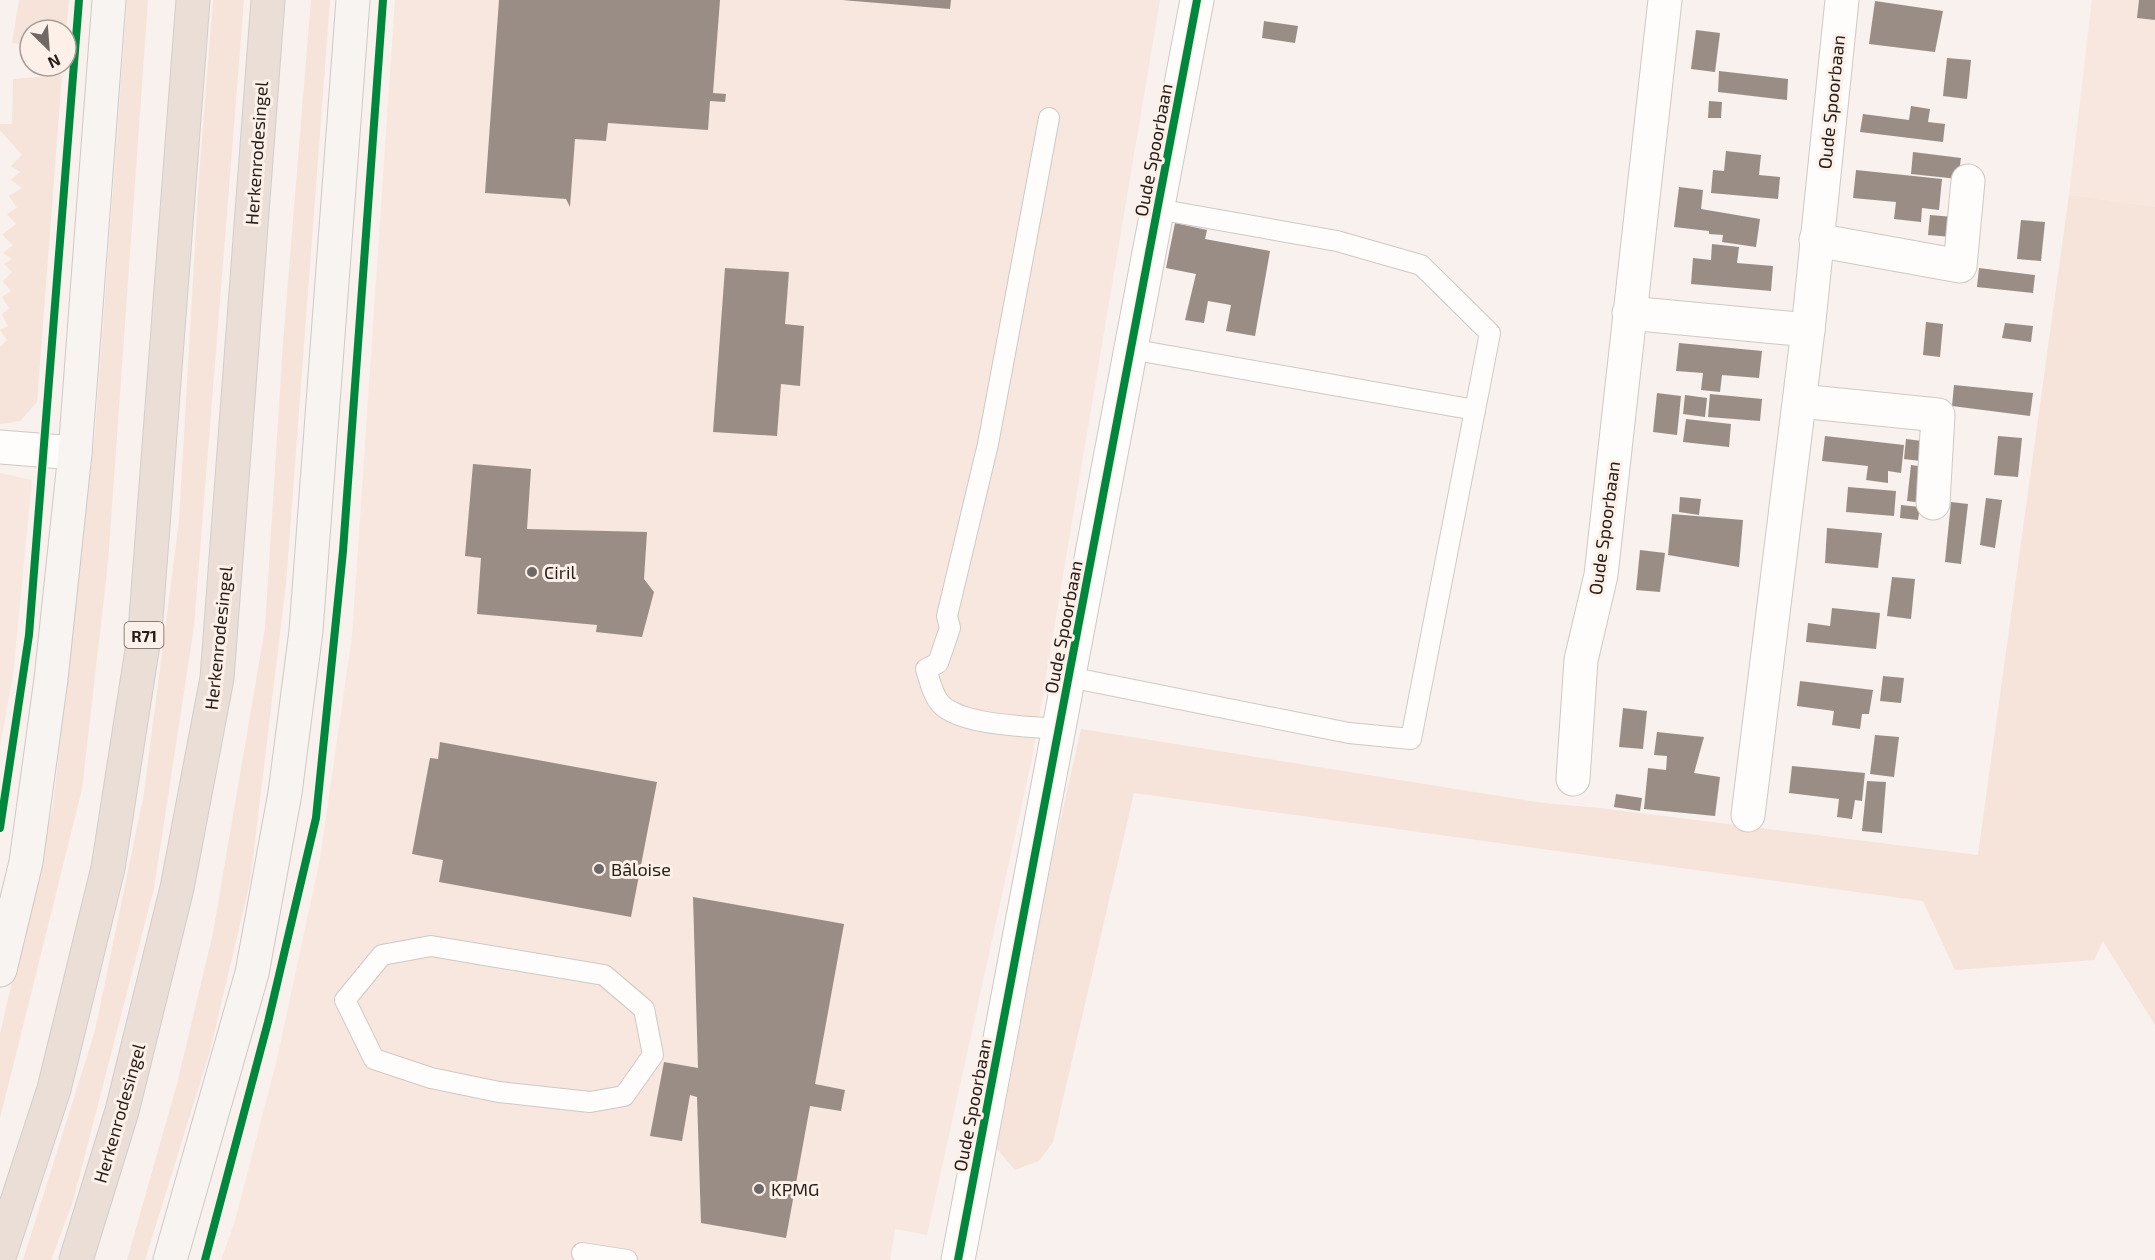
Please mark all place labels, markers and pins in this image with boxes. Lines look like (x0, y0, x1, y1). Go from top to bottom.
place label: Ciril (544, 561, 576, 583)
marker: Ciril (525, 565, 539, 579)
place label: Bâloise (611, 858, 671, 880)
marker: Bâloise (592, 862, 606, 876)
place label: KPMG (771, 1178, 819, 1200)
marker: KPMG (752, 1182, 766, 1196)

